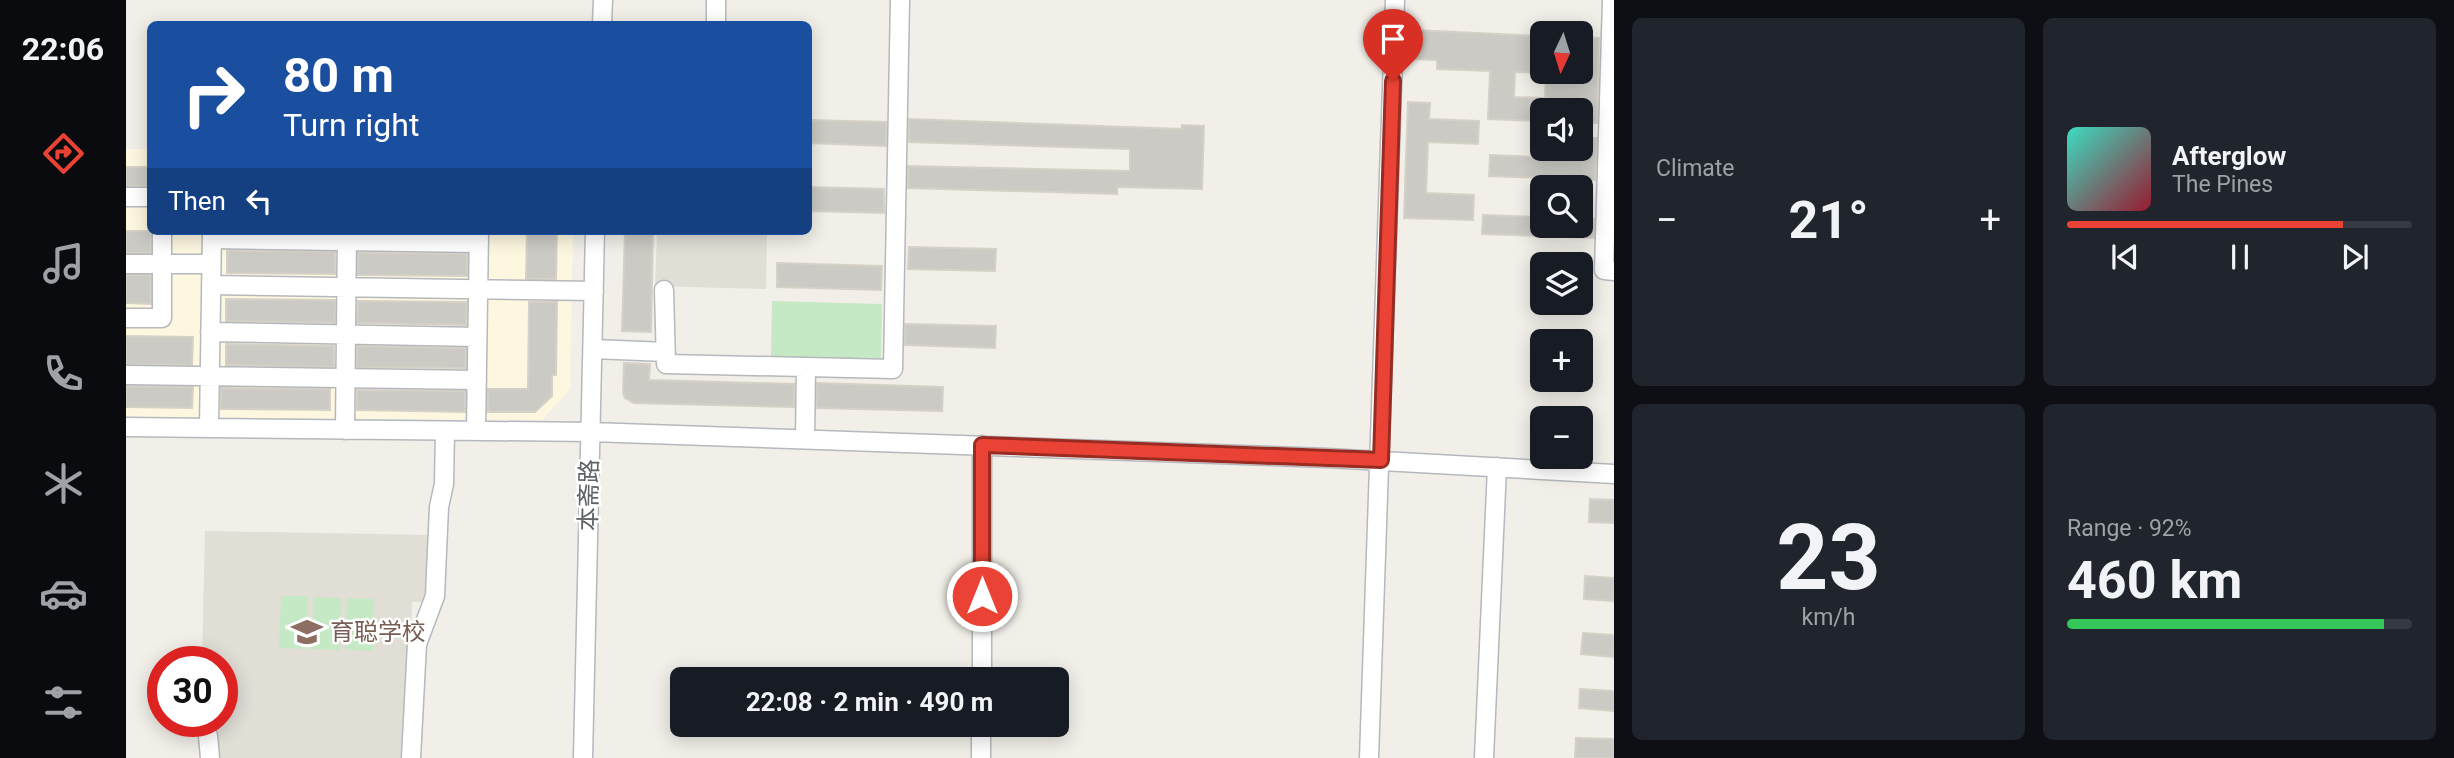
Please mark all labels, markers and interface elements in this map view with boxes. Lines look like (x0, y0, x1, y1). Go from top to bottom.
pin (1363, 9, 1423, 81)
icon: arrive (1374, 20, 1412, 58)
north arrow (1530, 21, 1592, 84)
map controls (1530, 21, 1593, 469)
text: 22:06 (22, 30, 104, 68)
text: 80 m (283, 47, 394, 104)
icon: right (168, 49, 259, 140)
button: sound (1530, 98, 1593, 161)
text: Turn right (283, 106, 419, 144)
icon: directions (39, 129, 88, 178)
text: Afterglow (2172, 141, 2286, 171)
text: Climate (1656, 155, 1735, 182)
text: The Pines (2172, 171, 2273, 198)
button: search (1530, 175, 1593, 238)
icon: left (240, 182, 278, 220)
text: Then (168, 186, 226, 216)
text: 21° (1789, 190, 1869, 251)
text: − (1656, 198, 1678, 242)
text: + (1979, 198, 2001, 242)
icon: previous (2106, 238, 2144, 276)
icon: pause (2221, 238, 2259, 276)
icon: next (2336, 238, 2374, 276)
icon: music (39, 239, 88, 288)
button: layers (1530, 252, 1593, 315)
button: + (1530, 329, 1593, 392)
icon: phone (39, 349, 88, 398)
button: − (1530, 406, 1593, 469)
icon: climate (39, 459, 88, 508)
street label: 本斋路 (574, 459, 604, 531)
text: 23 (1776, 505, 1881, 611)
text: Range · 92% (2067, 515, 2192, 542)
text: 460 km (2067, 550, 2242, 611)
position arrow (945, 559, 1019, 633)
icon: car (39, 569, 88, 618)
text: km/h (1802, 604, 1856, 631)
school or university icon: 育聪学校 (290, 615, 324, 649)
place label: 育聪学校 (330, 618, 426, 646)
speed limit sign: 30 (147, 646, 238, 737)
icon: filters (39, 678, 88, 727)
text: 22:08 · 2 min · 490 m (746, 687, 993, 717)

